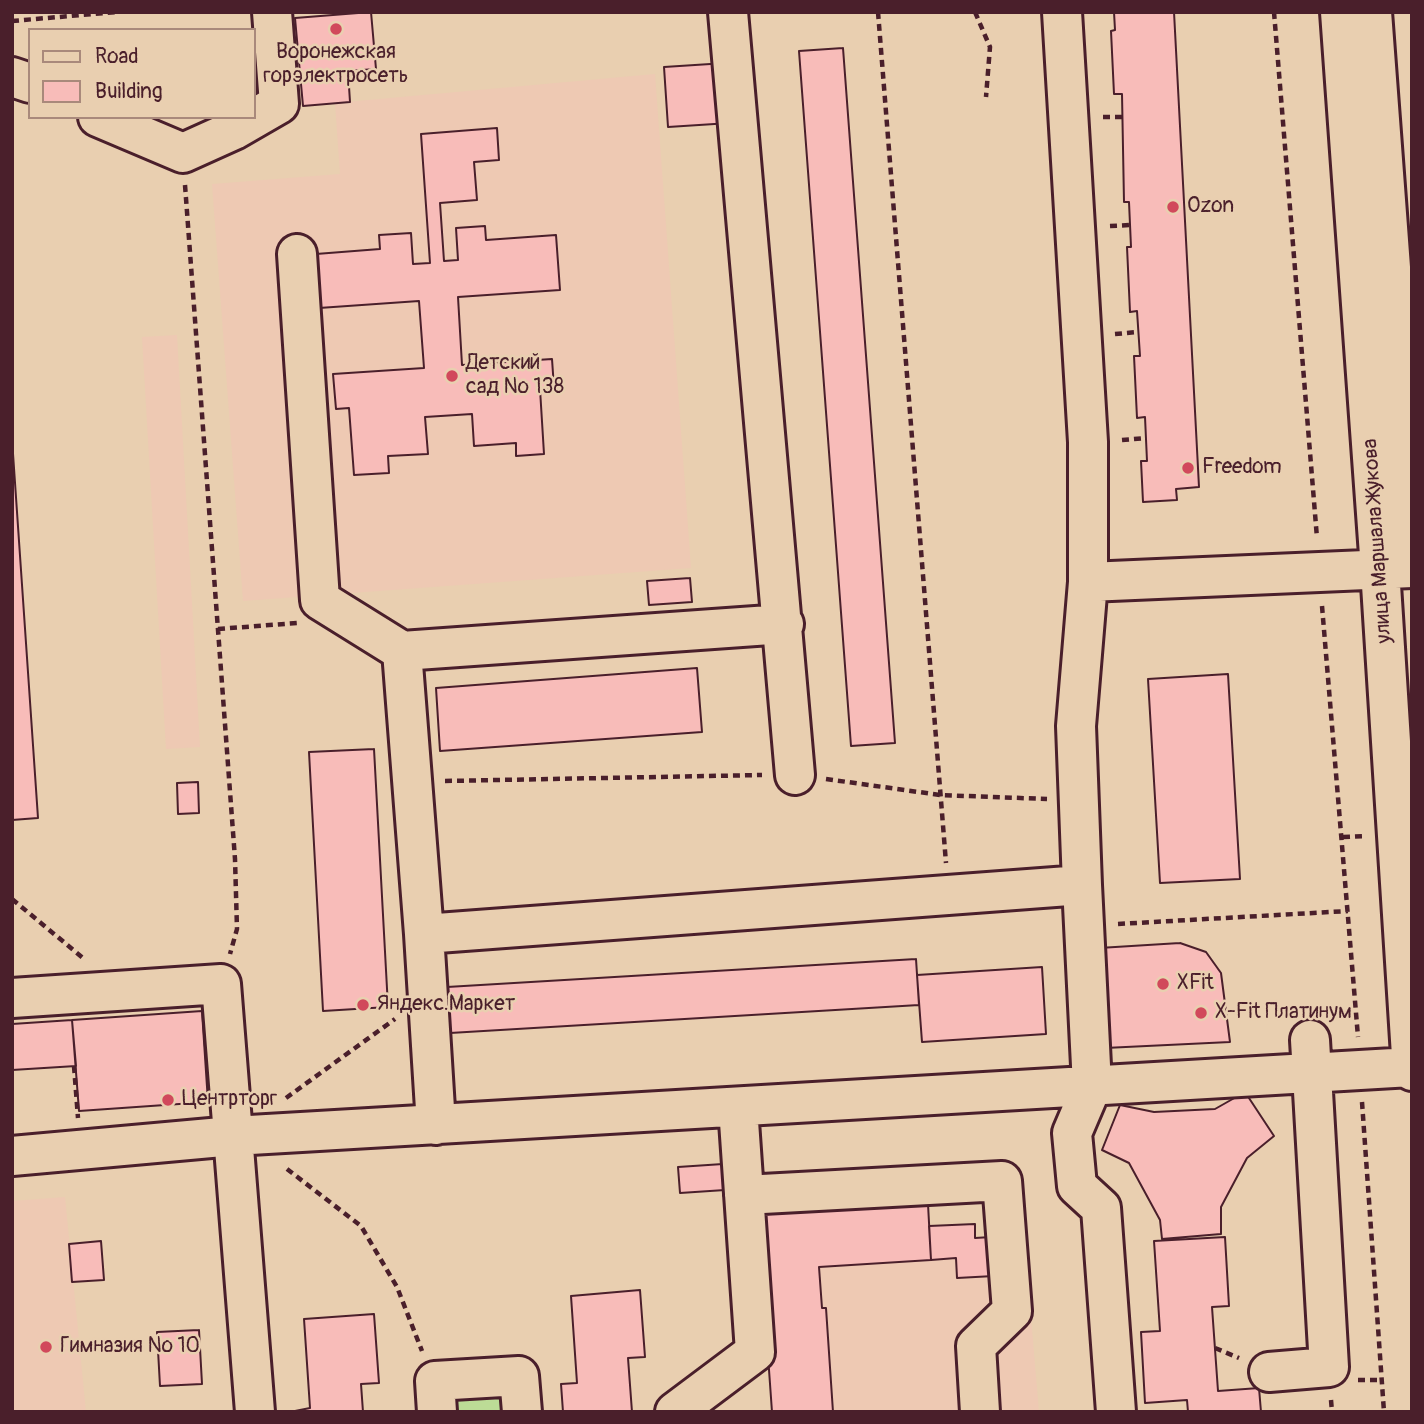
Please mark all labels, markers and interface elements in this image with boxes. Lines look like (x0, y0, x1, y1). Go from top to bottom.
marker: Воронежская горэлектросеть (328, 21, 344, 37)
legend (28, 28, 256, 119)
place label: Воронежская горэлектросеть (264, 40, 408, 90)
text: Road (95, 43, 139, 70)
text: Building (95, 78, 162, 105)
place label: Ozon (1187, 194, 1234, 220)
marker: Ozon (1165, 199, 1181, 215)
place label: Детский сад № 138 (466, 351, 564, 401)
marker: Детский сад № 138 (444, 368, 460, 384)
street label: улица Маршала Жукова (1358, 438, 1398, 644)
place label: Freedom (1202, 455, 1282, 481)
marker: Freedom (1180, 460, 1196, 476)
place label: XFit (1177, 971, 1214, 997)
marker: XFit (1155, 976, 1171, 992)
place label: Яндекс.Маркет (377, 992, 515, 1018)
marker: Яндекс.Маркет (355, 997, 371, 1013)
place label: X-Fit Платинум (1215, 1000, 1352, 1026)
marker: X-Fit Платинум (1193, 1005, 1209, 1021)
place label: Центрторг (182, 1087, 277, 1113)
marker: Центрторг (160, 1092, 176, 1108)
place label: Гимназия № 10 (60, 1334, 200, 1360)
marker: Гимназия № 10 (38, 1339, 54, 1355)

